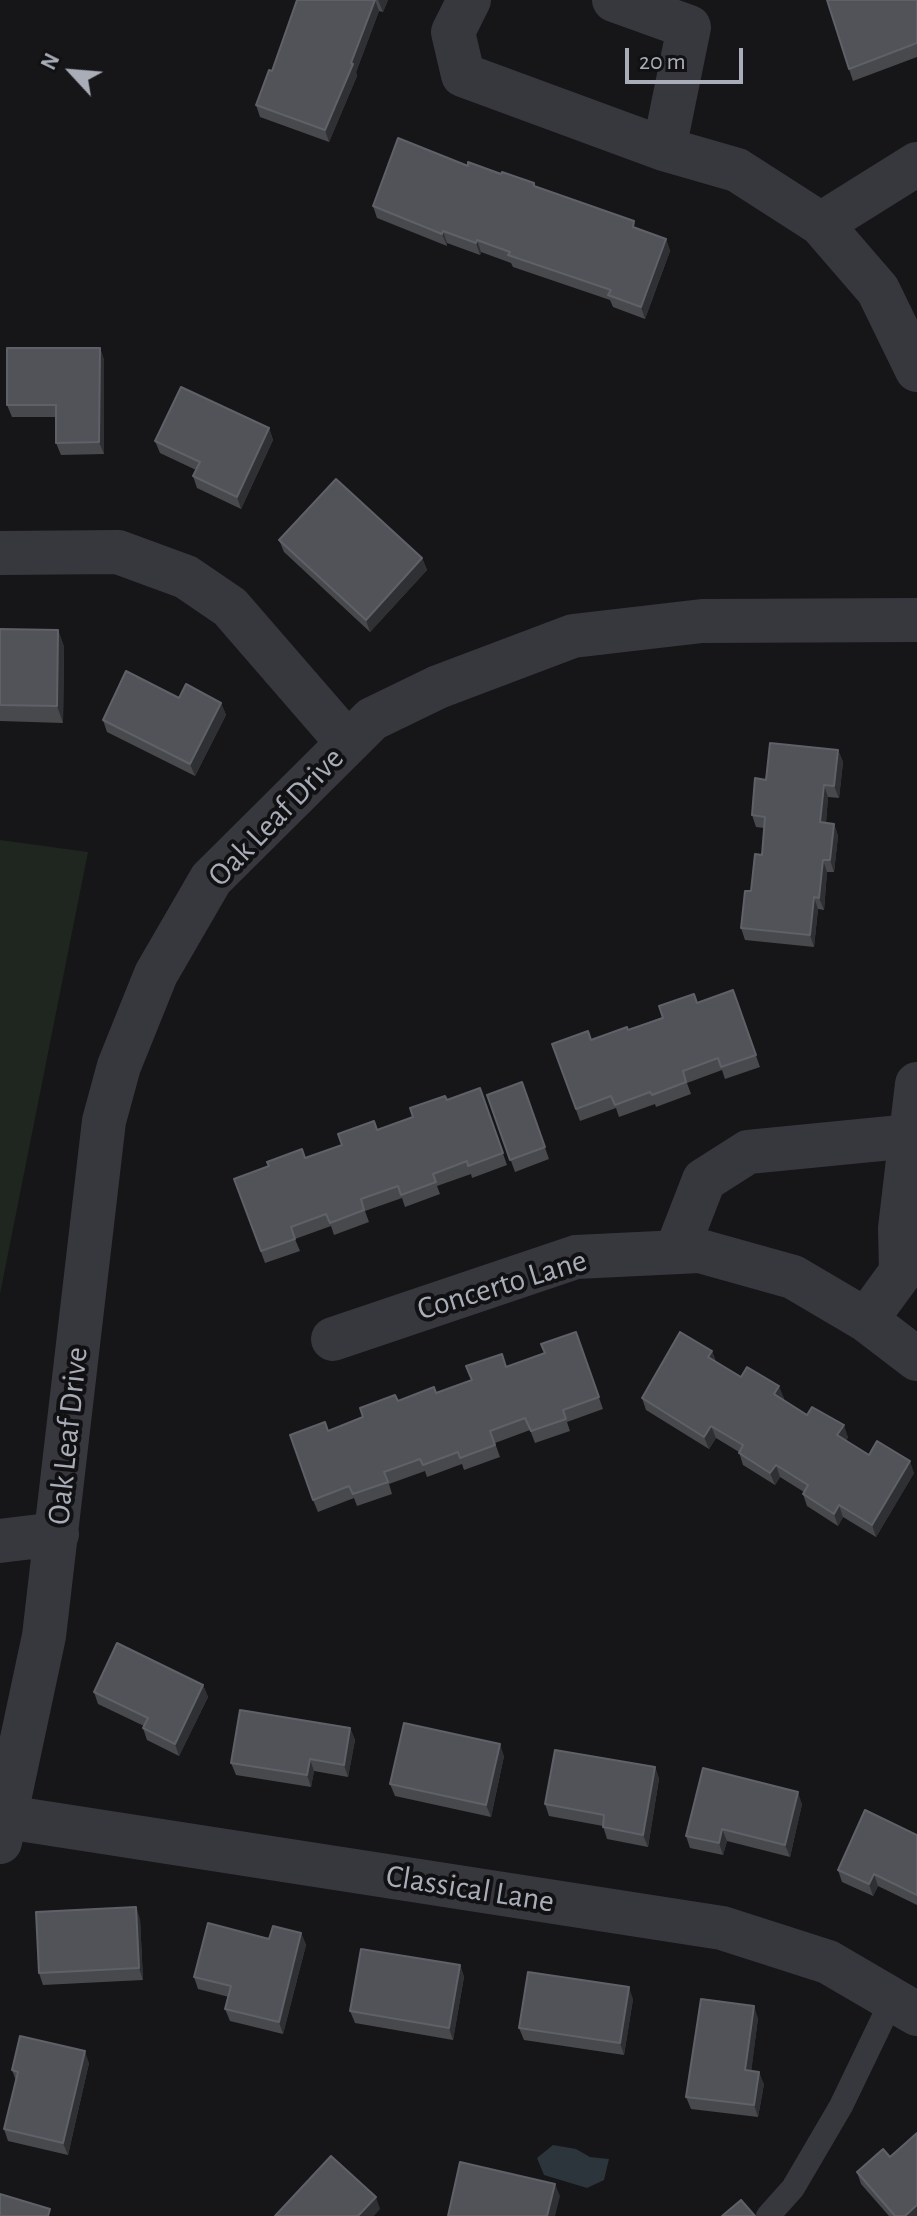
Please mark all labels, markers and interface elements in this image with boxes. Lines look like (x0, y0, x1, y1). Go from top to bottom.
north arrow (32, 32, 112, 112)
scale bar (629, 32, 747, 82)
text: N (37, 50, 64, 73)
text: 20 m (639, 50, 686, 74)
street label: Oak Leaf Drive (200, 739, 352, 895)
street label: Concerto Lane (413, 1241, 591, 1329)
street label: Oak Leaf Drive (40, 1345, 96, 1527)
street label: Classical Lane (383, 1857, 557, 1921)

